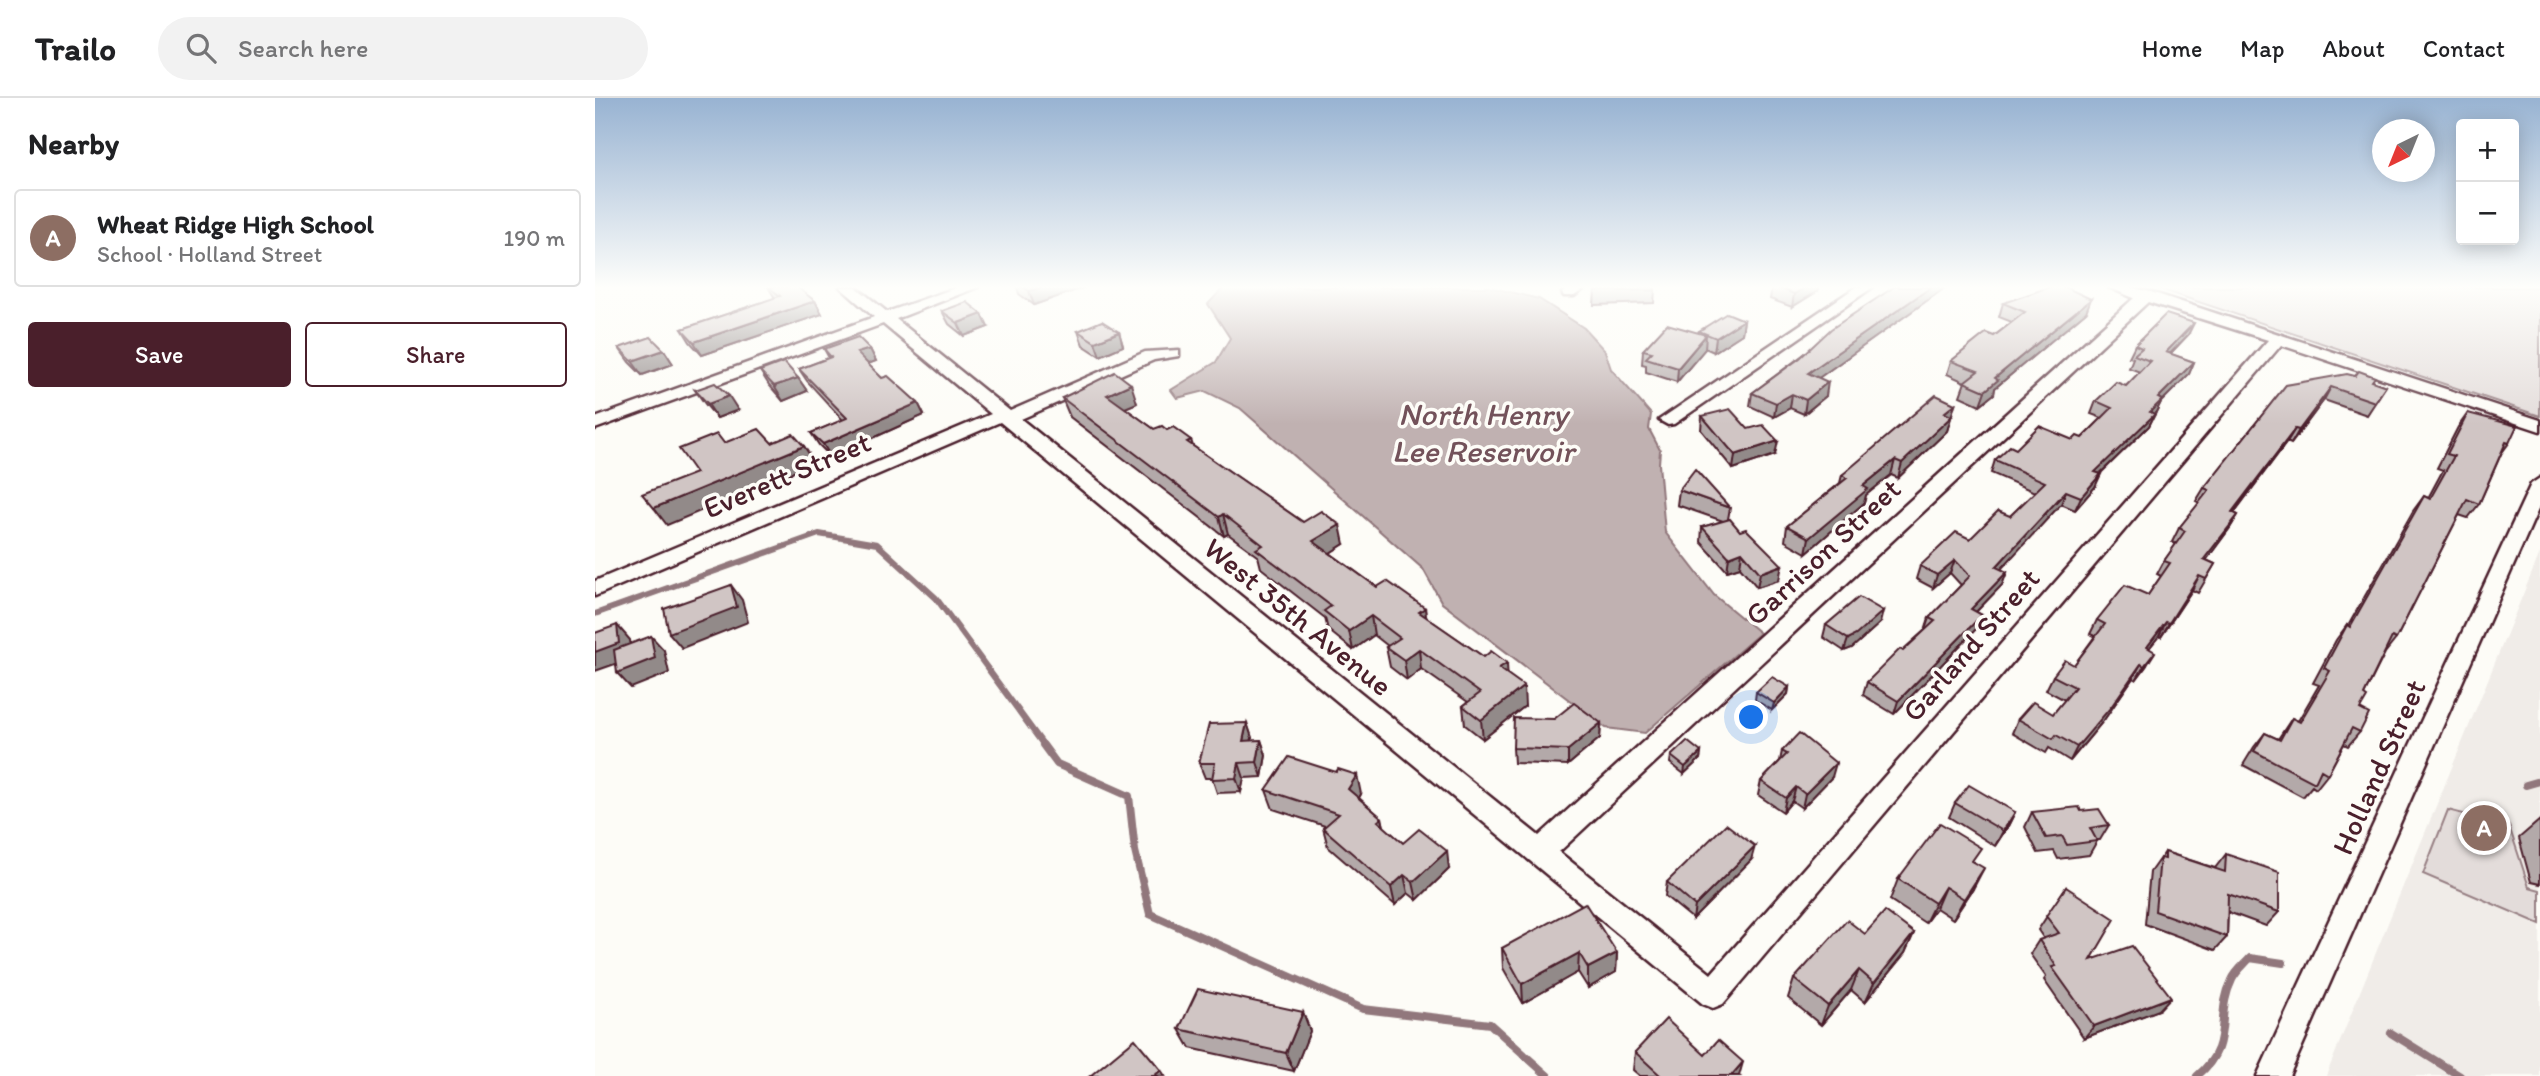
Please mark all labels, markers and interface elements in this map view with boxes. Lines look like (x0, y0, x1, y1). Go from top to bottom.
search box (158, 17, 648, 80)
text: Trailo (35, 29, 116, 68)
icon: search (182, 29, 220, 67)
text: Search here (238, 32, 368, 64)
text: Home (2142, 34, 2202, 63)
text: Map (2240, 34, 2284, 63)
text: About (2322, 34, 2385, 63)
text: Contact (2423, 34, 2505, 63)
north arrow (2372, 119, 2435, 182)
map controls (2456, 119, 2519, 245)
button: + (2456, 119, 2519, 182)
text: Nearby (28, 125, 119, 162)
button: − (2456, 182, 2519, 245)
text: Wheat Ridge High School (97, 208, 374, 240)
text: A (46, 224, 60, 252)
text: 190 m (504, 224, 565, 252)
text: School · Holland Street (97, 240, 322, 268)
button: Save (28, 322, 291, 387)
button: Share (305, 322, 567, 387)
water label: North Henry Lee Reservoir (1392, 395, 1578, 470)
street label: Everett Street (698, 423, 876, 526)
street label: Garrison Street (1737, 470, 1908, 633)
street label: West 35th Avenue (1197, 529, 1400, 704)
street label: Garland Street (1894, 560, 2047, 729)
street label: Holland Street (2323, 673, 2434, 860)
your location (1734, 700, 1768, 734)
pin: A (2461, 802, 2507, 854)

